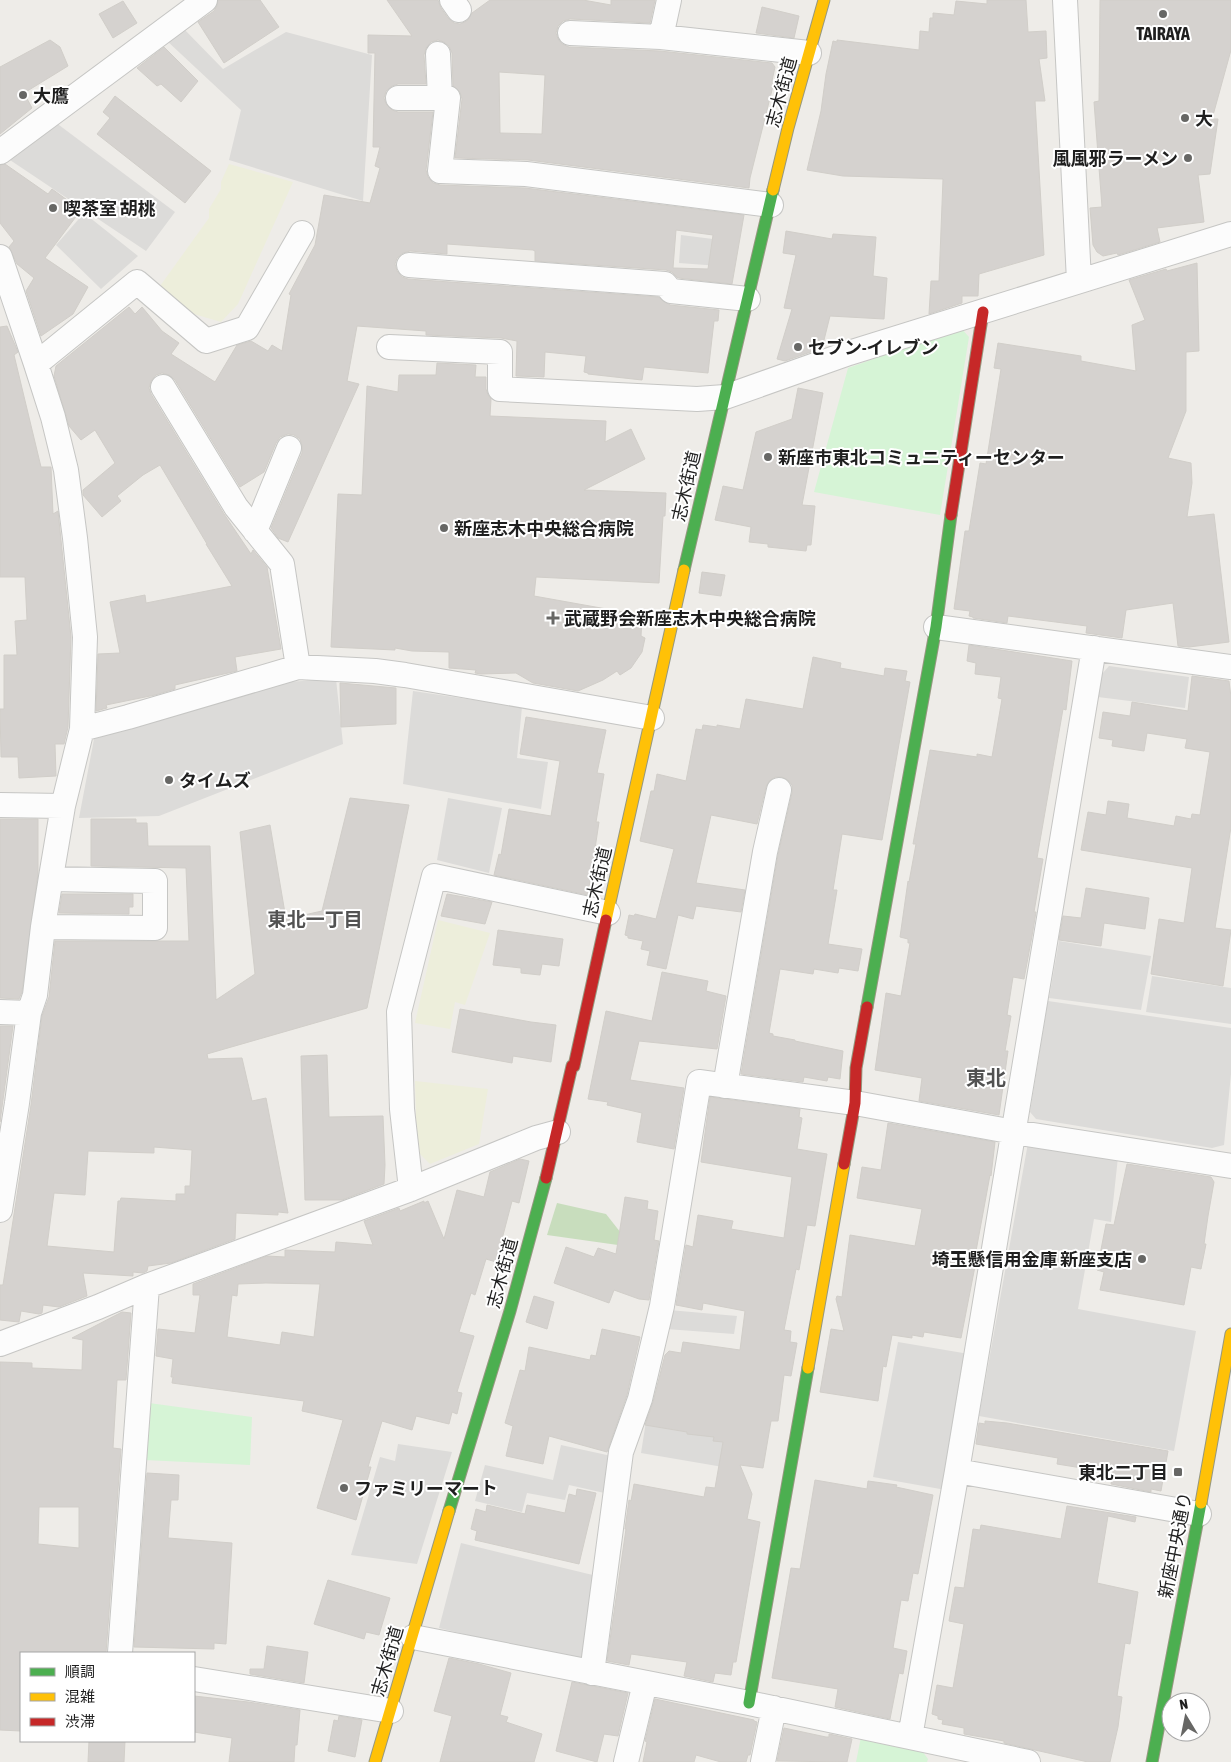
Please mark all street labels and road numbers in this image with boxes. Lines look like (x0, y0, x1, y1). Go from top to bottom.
street label: 志木街道 (762, 55, 800, 129)
street label: 志木街道 (668, 449, 704, 523)
street label: 志木街道 (579, 845, 615, 919)
street label: 志木街道 (483, 1236, 521, 1310)
street label: 新座中央通り (1154, 1490, 1196, 1600)
street label: 志木街道 (367, 1624, 407, 1698)

